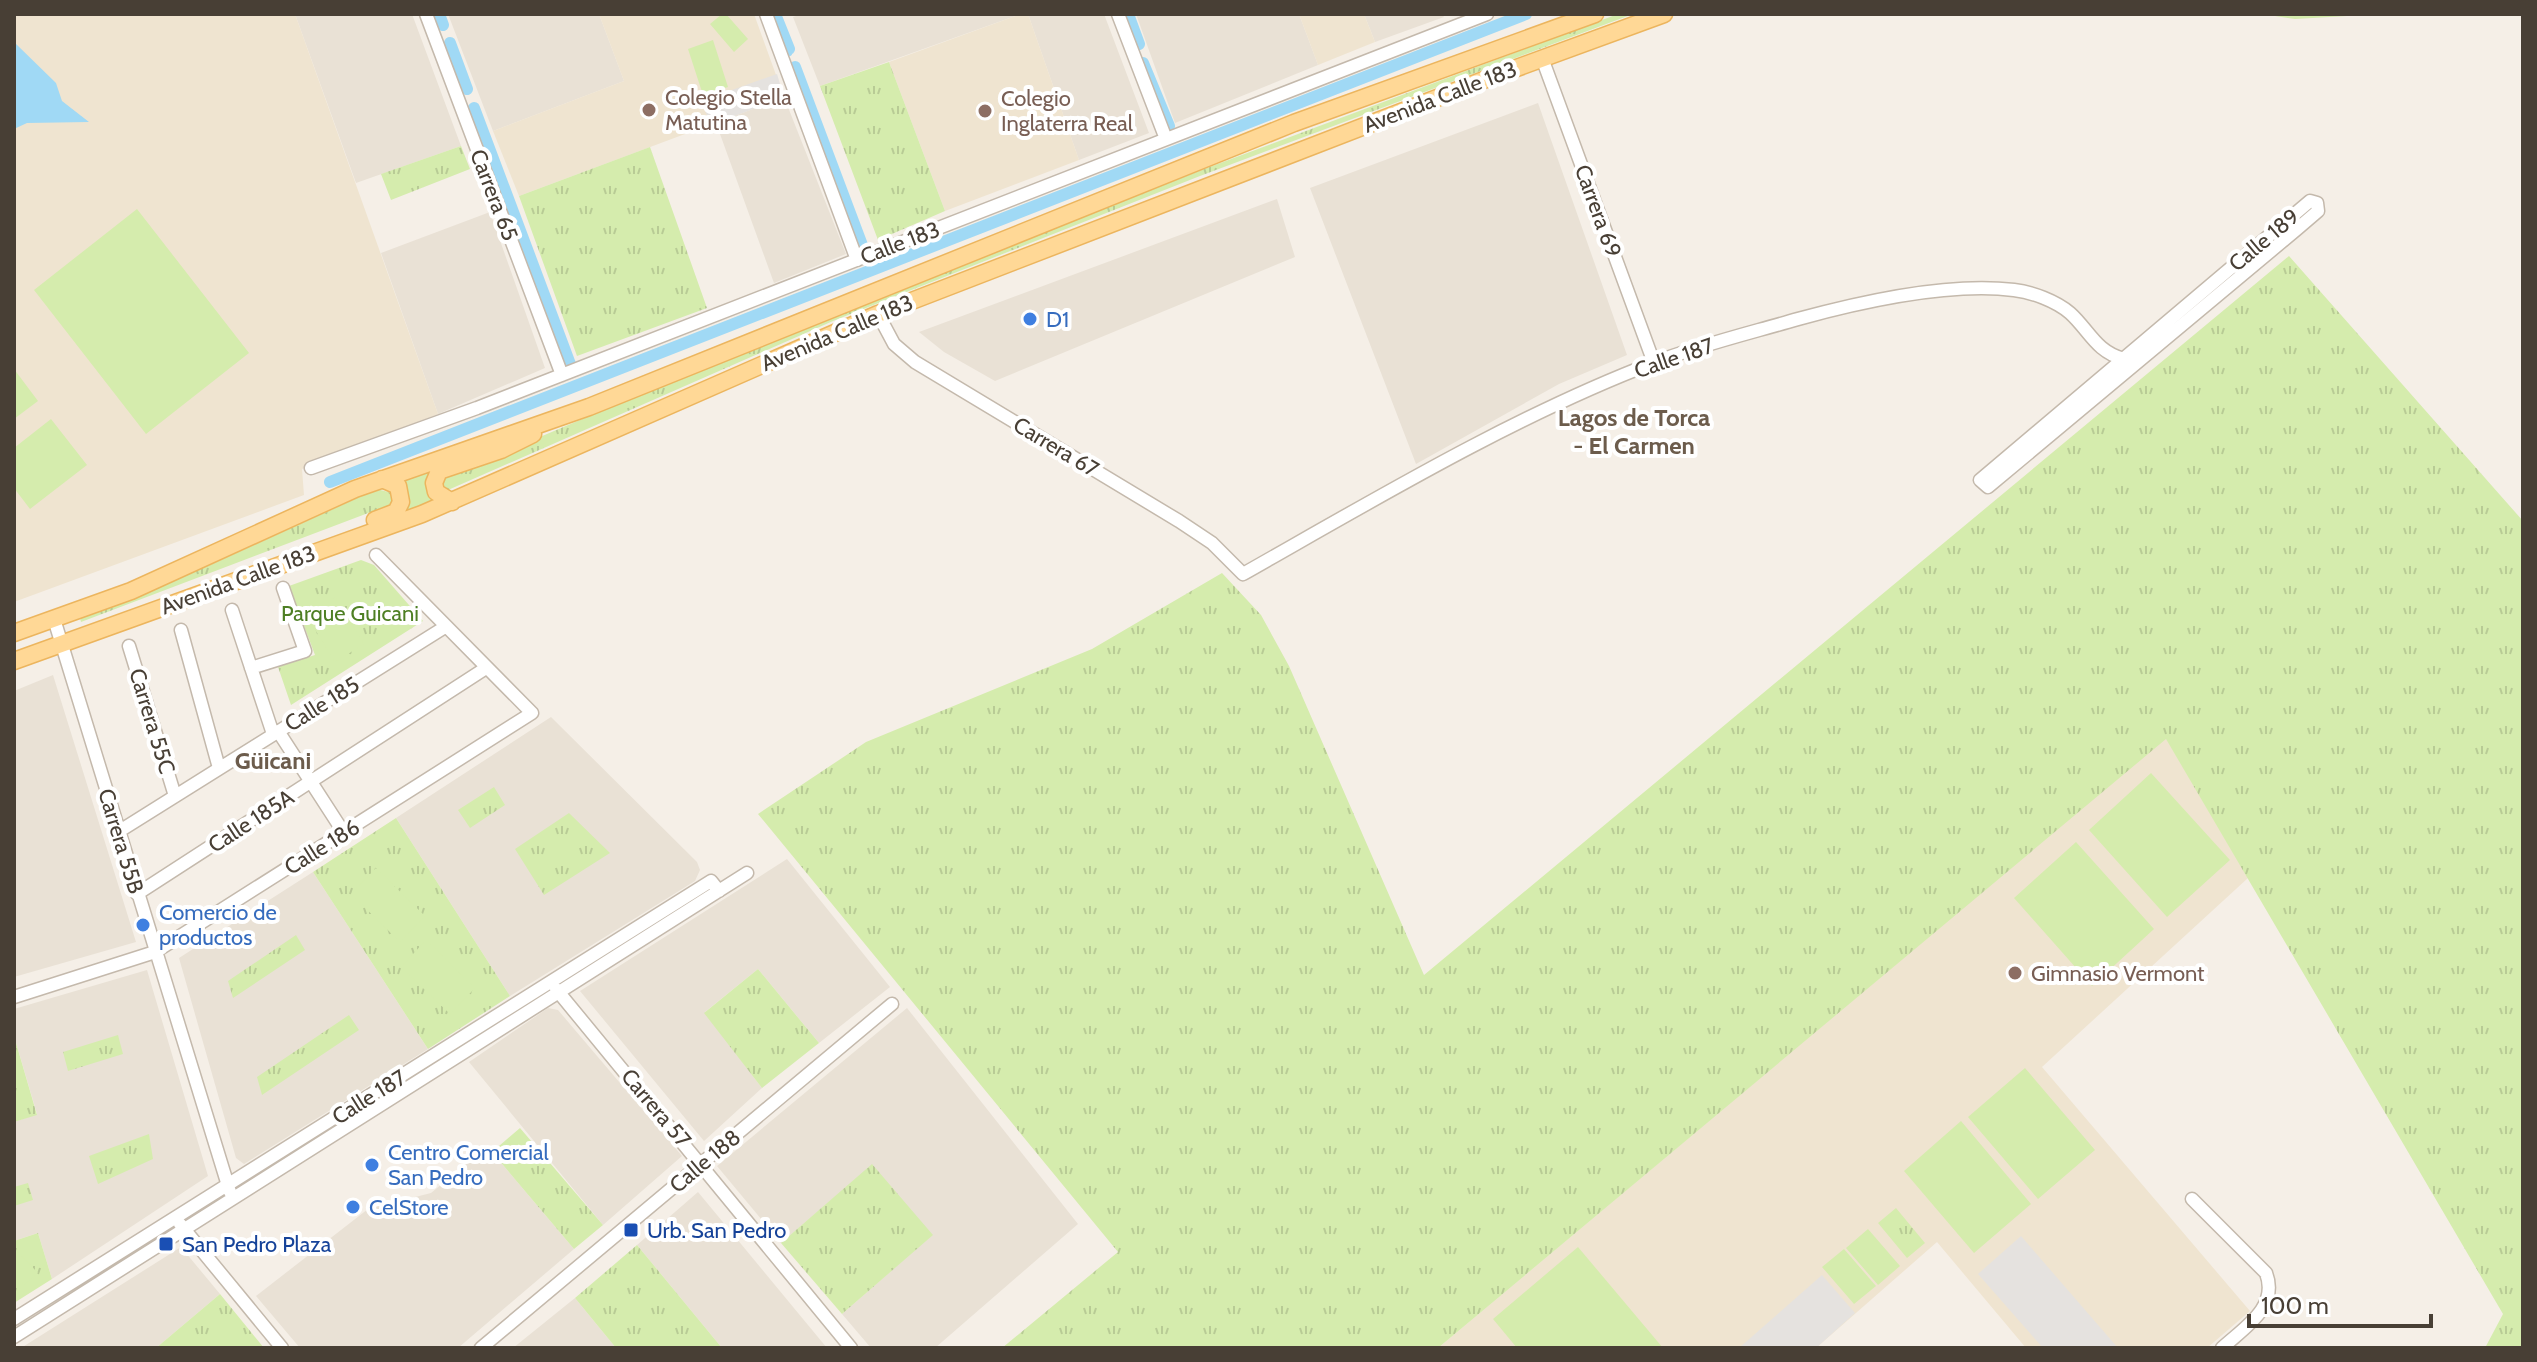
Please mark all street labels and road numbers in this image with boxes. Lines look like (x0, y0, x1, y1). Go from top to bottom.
street label: Avenida Calle 183 (1359, 55, 1521, 139)
street label: Carrera 65 (464, 145, 524, 245)
street label: Carrera 69 (1569, 161, 1627, 261)
street label: Calle 189 (2223, 203, 2305, 277)
street label: Calle 183 (856, 216, 944, 270)
street label: Avenida Calle 183 (757, 289, 917, 377)
street label: Calle 187 (1631, 332, 1717, 384)
street label: Carrera 67 (1008, 411, 1104, 483)
street label: Avenida Calle 183 (157, 540, 319, 620)
street label: Carrera 55C (123, 665, 181, 777)
street label: Calle 185 (280, 671, 364, 737)
street label: Calle 185A (203, 783, 299, 859)
street label: Carrera 55B (92, 785, 150, 897)
street label: Calle 186 (279, 813, 365, 881)
street label: Carrera 57 (615, 1063, 697, 1153)
street label: Calle 187 (327, 1064, 411, 1130)
street label: Calle 188 (664, 1124, 746, 1198)

